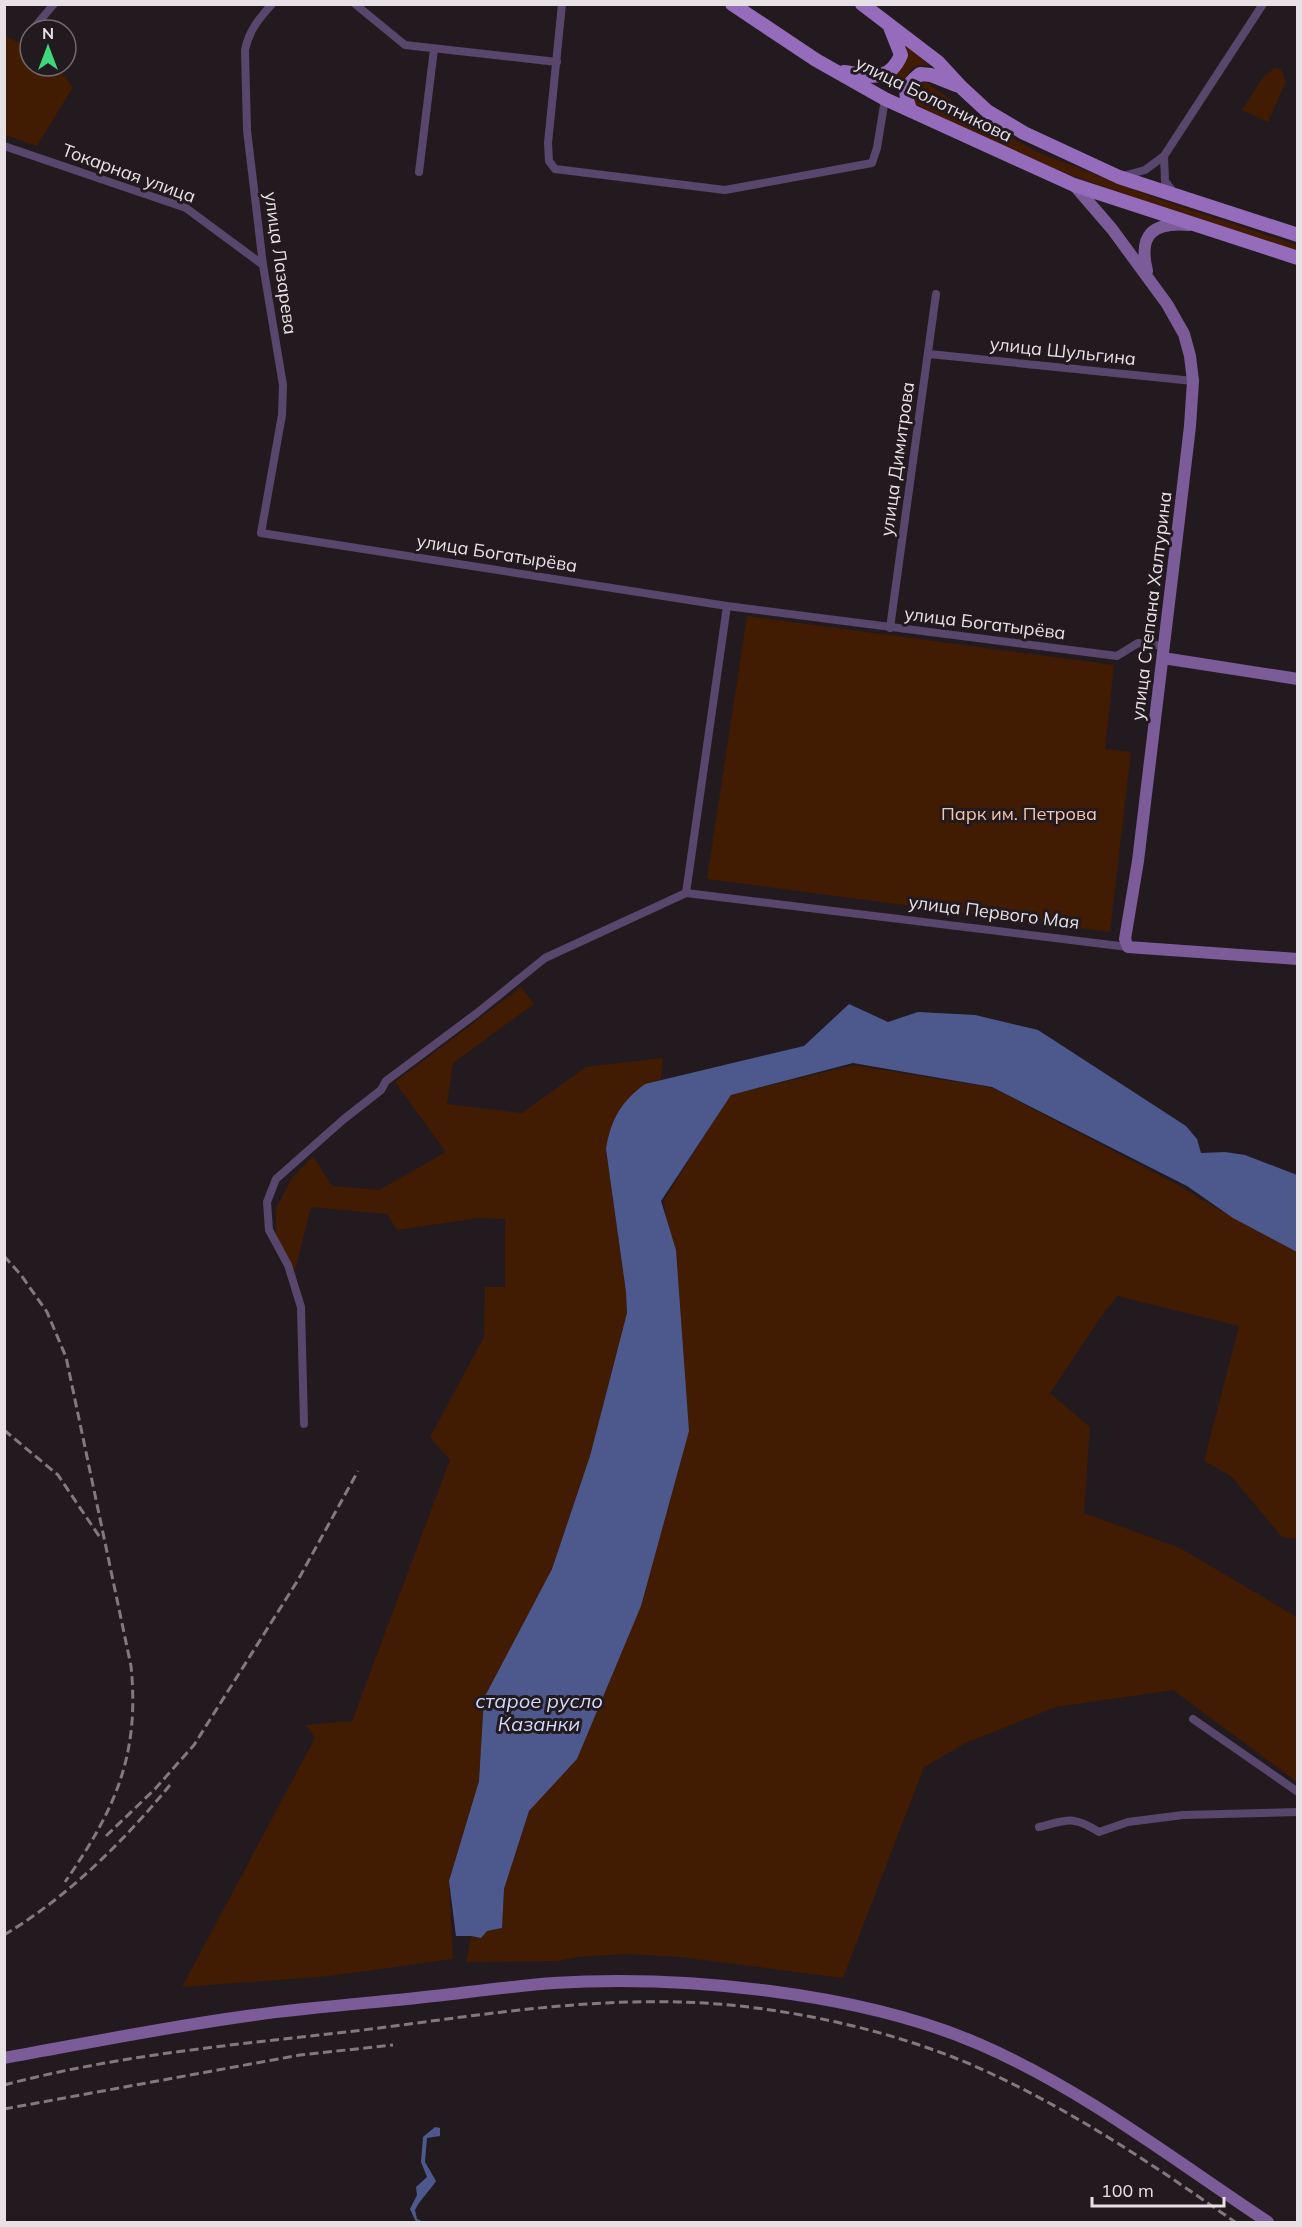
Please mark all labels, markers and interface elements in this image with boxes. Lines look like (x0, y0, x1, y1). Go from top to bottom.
north arrow (18, 18, 78, 78)
text: N (42, 23, 54, 43)
street label: улица Болотникова (852, 51, 1016, 147)
street label: Токарная улица (59, 138, 199, 208)
street label: улица Лазарева (260, 190, 302, 336)
street label: улица Шульгина (989, 332, 1137, 370)
street label: улица Димитрова (875, 380, 919, 538)
street label: улица Степана Халтурина (1126, 490, 1176, 722)
street label: улица Богатырёва (415, 529, 579, 577)
street label: улица Богатырёва (903, 602, 1067, 644)
park label: Парк им. Петрова (941, 802, 1097, 825)
street label: улица Первого Мая (907, 890, 1081, 934)
water label: старое русло Казанки (475, 1688, 603, 1736)
scale bar (1092, 2170, 1224, 2208)
text: 100 m (1101, 2179, 1154, 2202)

